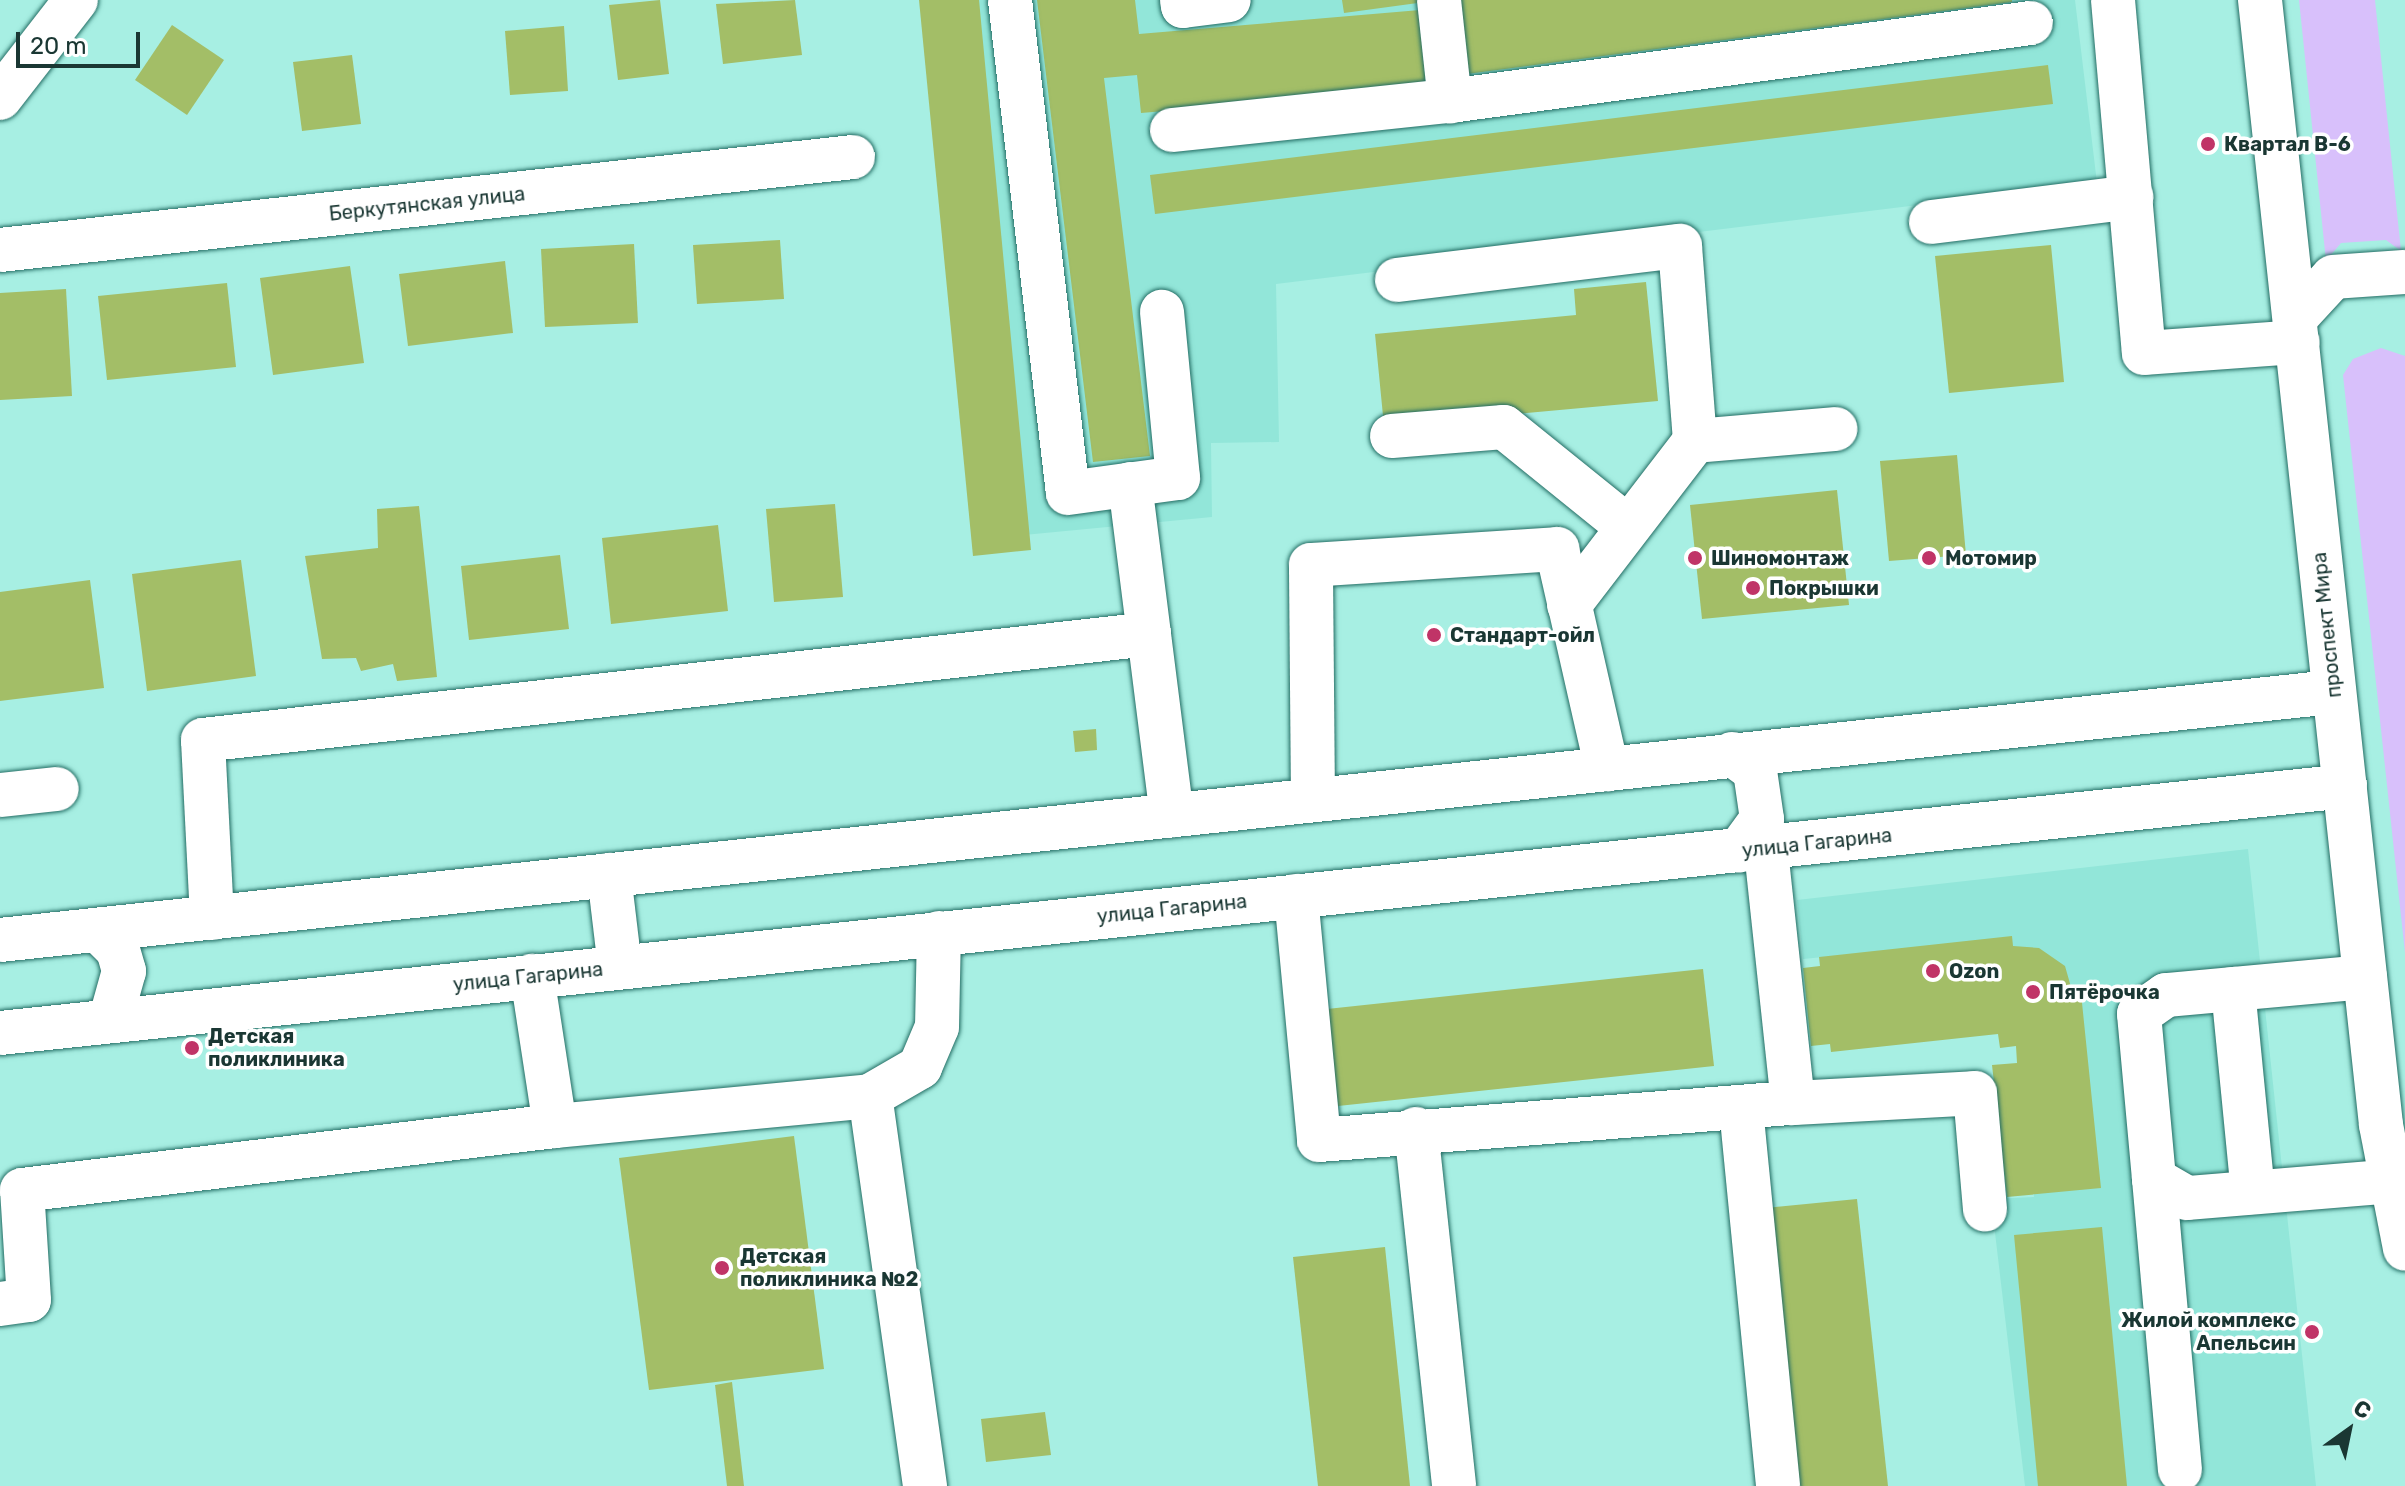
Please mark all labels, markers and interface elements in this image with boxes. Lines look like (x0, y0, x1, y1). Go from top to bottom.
scale bar (20, 16, 144, 66)
text: 20 m (30, 32, 87, 60)
place label: Квартал В-6 (2224, 132, 2351, 156)
marker: Квартал В-6 (2199, 135, 2217, 153)
street label: Беркутянская улица (328, 182, 526, 226)
place label: Шиномонтаж (1711, 546, 1849, 570)
place label: Мотомир (1945, 546, 2037, 570)
marker: Шиномонтаж (1686, 549, 1704, 567)
marker: Мотомир (1920, 549, 1938, 567)
street label: проспект Мира (2307, 551, 2347, 699)
place label: Покрышки (1769, 576, 1879, 600)
marker: Покрышки (1744, 579, 1762, 597)
place label: Стандарт-ойл (1450, 623, 1595, 647)
marker: Стандарт-ойл (1425, 626, 1443, 644)
street label: улица Гагарина (1741, 823, 1893, 863)
street label: улица Гагарина (1096, 889, 1248, 929)
street label: улица Гагарина (452, 957, 604, 997)
place label: Ozon (1949, 959, 1999, 983)
marker: Ozon (1924, 962, 1942, 980)
place label: Пятёрочка (2049, 980, 2160, 1004)
marker: Пятёрочка (2024, 983, 2042, 1001)
place label: Детская поликлиника (208, 1024, 345, 1071)
marker: Детская поликлиника (183, 1039, 201, 1057)
place label: Детская поликлиника №2 (740, 1244, 918, 1291)
marker: Детская поликлиника №2 (711, 1257, 733, 1279)
place label: Жилой комплекс Апельсин (2121, 1308, 2296, 1355)
marker: Жилой комплекс Апельсин (2303, 1323, 2321, 1341)
north arrow (2309, 1390, 2389, 1470)
text: С (2349, 1394, 2376, 1425)

